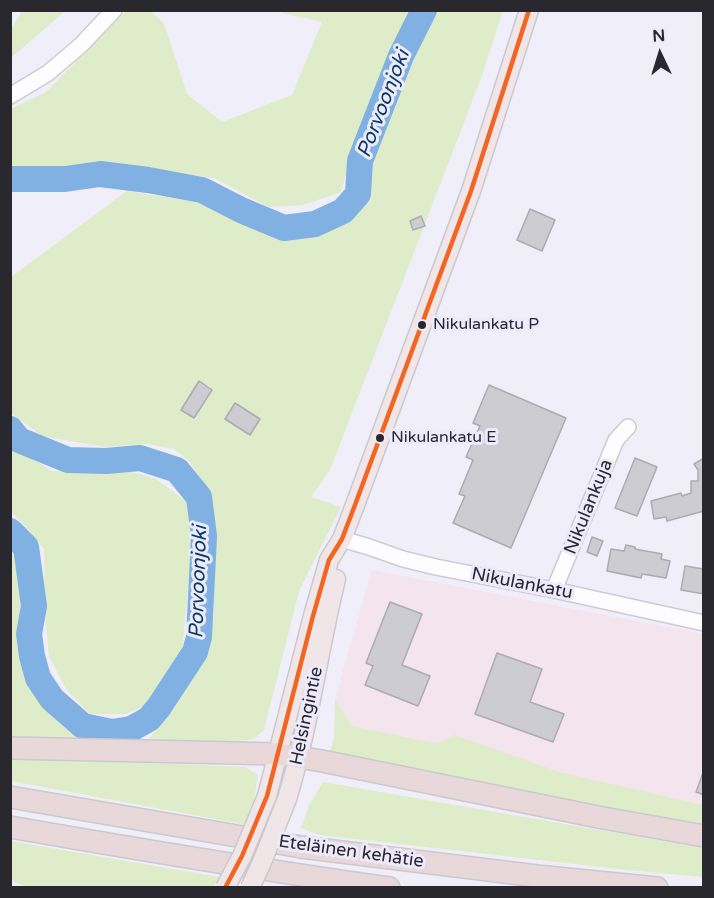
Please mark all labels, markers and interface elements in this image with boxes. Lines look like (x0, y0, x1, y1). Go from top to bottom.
north arrow (630, 24, 690, 84)
text: N (652, 26, 666, 46)
water label: Porvoonjoki (353, 47, 415, 161)
place label: Nikulankatu P (433, 315, 539, 335)
marker: Nikulankatu P (416, 319, 428, 331)
place label: Nikulankatu E (391, 428, 496, 448)
marker: Nikulankatu E (374, 432, 386, 444)
street label: Nikulankuja (560, 456, 618, 558)
water label: Porvoonjoki (185, 525, 213, 639)
street label: Nikulankatu (470, 564, 574, 604)
street label: Helsingintie (286, 665, 328, 767)
street label: Eteläinen kehätie (277, 831, 425, 873)

